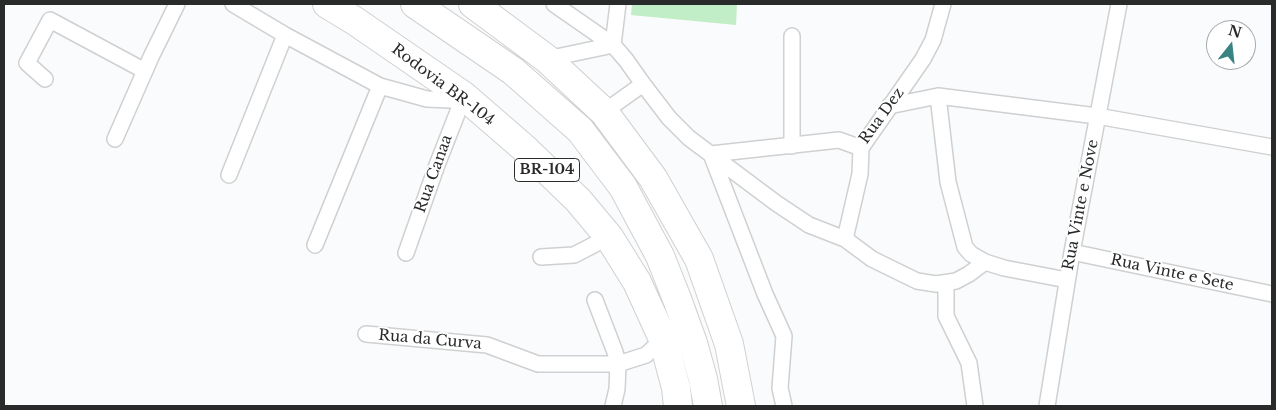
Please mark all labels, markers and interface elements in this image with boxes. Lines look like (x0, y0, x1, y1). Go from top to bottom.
north arrow (1206, 20, 1256, 70)
text: N (1226, 21, 1244, 42)
street label: Rodovia BR-104 (388, 40, 498, 130)
street label: Rua Dez (856, 85, 908, 147)
street label: Rua Canaa (412, 132, 456, 216)
street label: Rua Vinte e Nove (1059, 138, 1103, 272)
road number: BR-104 (514, 158, 580, 182)
street label: Rua Vinte e Sete (1109, 251, 1235, 295)
street label: Rua da Curva (378, 327, 482, 353)

